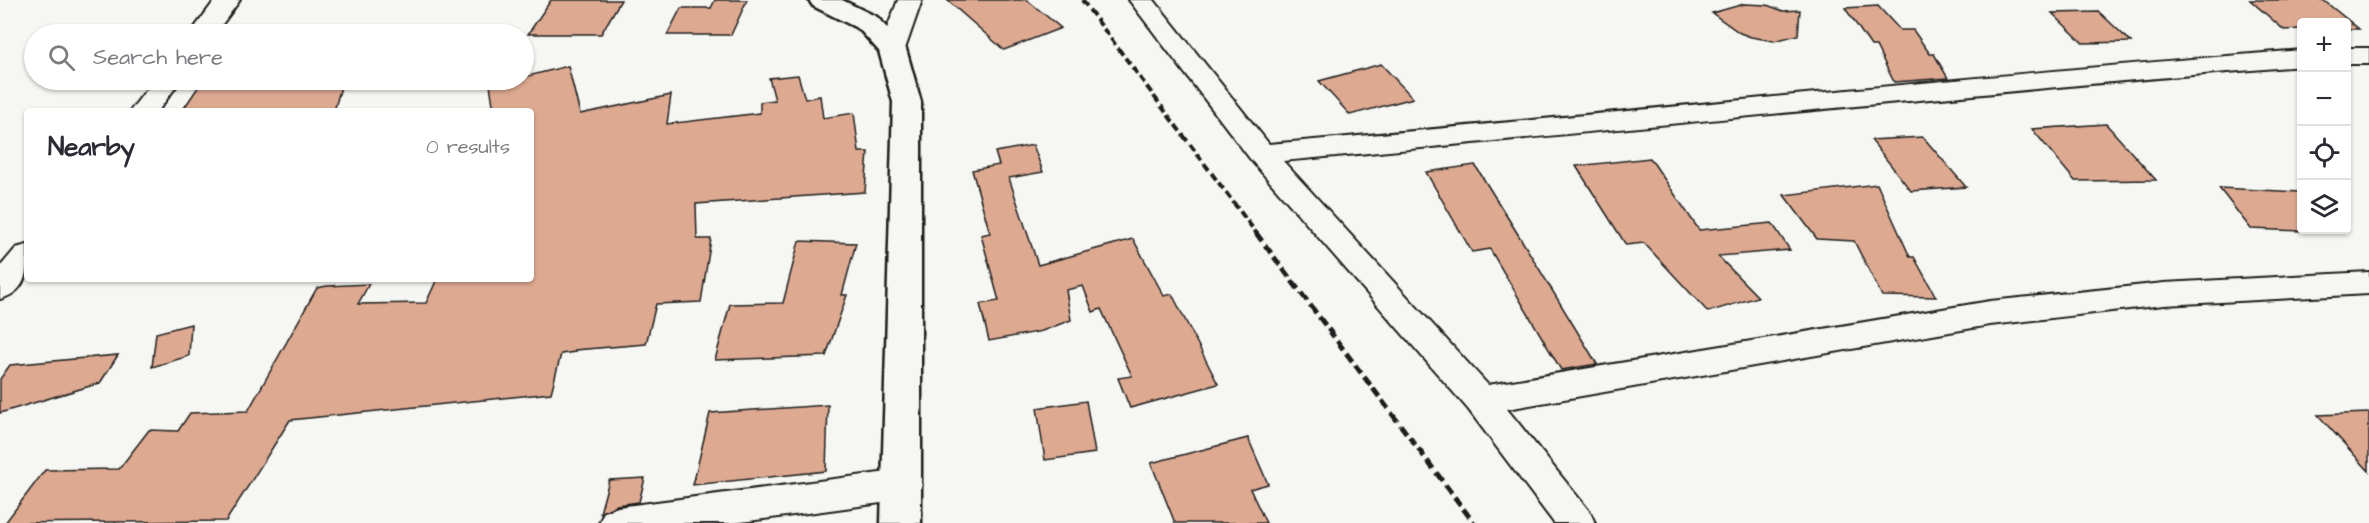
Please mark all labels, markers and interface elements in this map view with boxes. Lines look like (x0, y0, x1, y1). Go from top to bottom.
map controls (2297, 18, 2351, 234)
button: + (2297, 18, 2351, 72)
search box (24, 24, 534, 90)
icon: search (45, 41, 78, 74)
text: Search here (93, 42, 223, 73)
button: − (2297, 72, 2351, 126)
button: locate (2297, 126, 2351, 180)
text: Nearby (48, 129, 135, 165)
text: 0 results (426, 133, 510, 161)
button: layers (2297, 180, 2351, 234)

